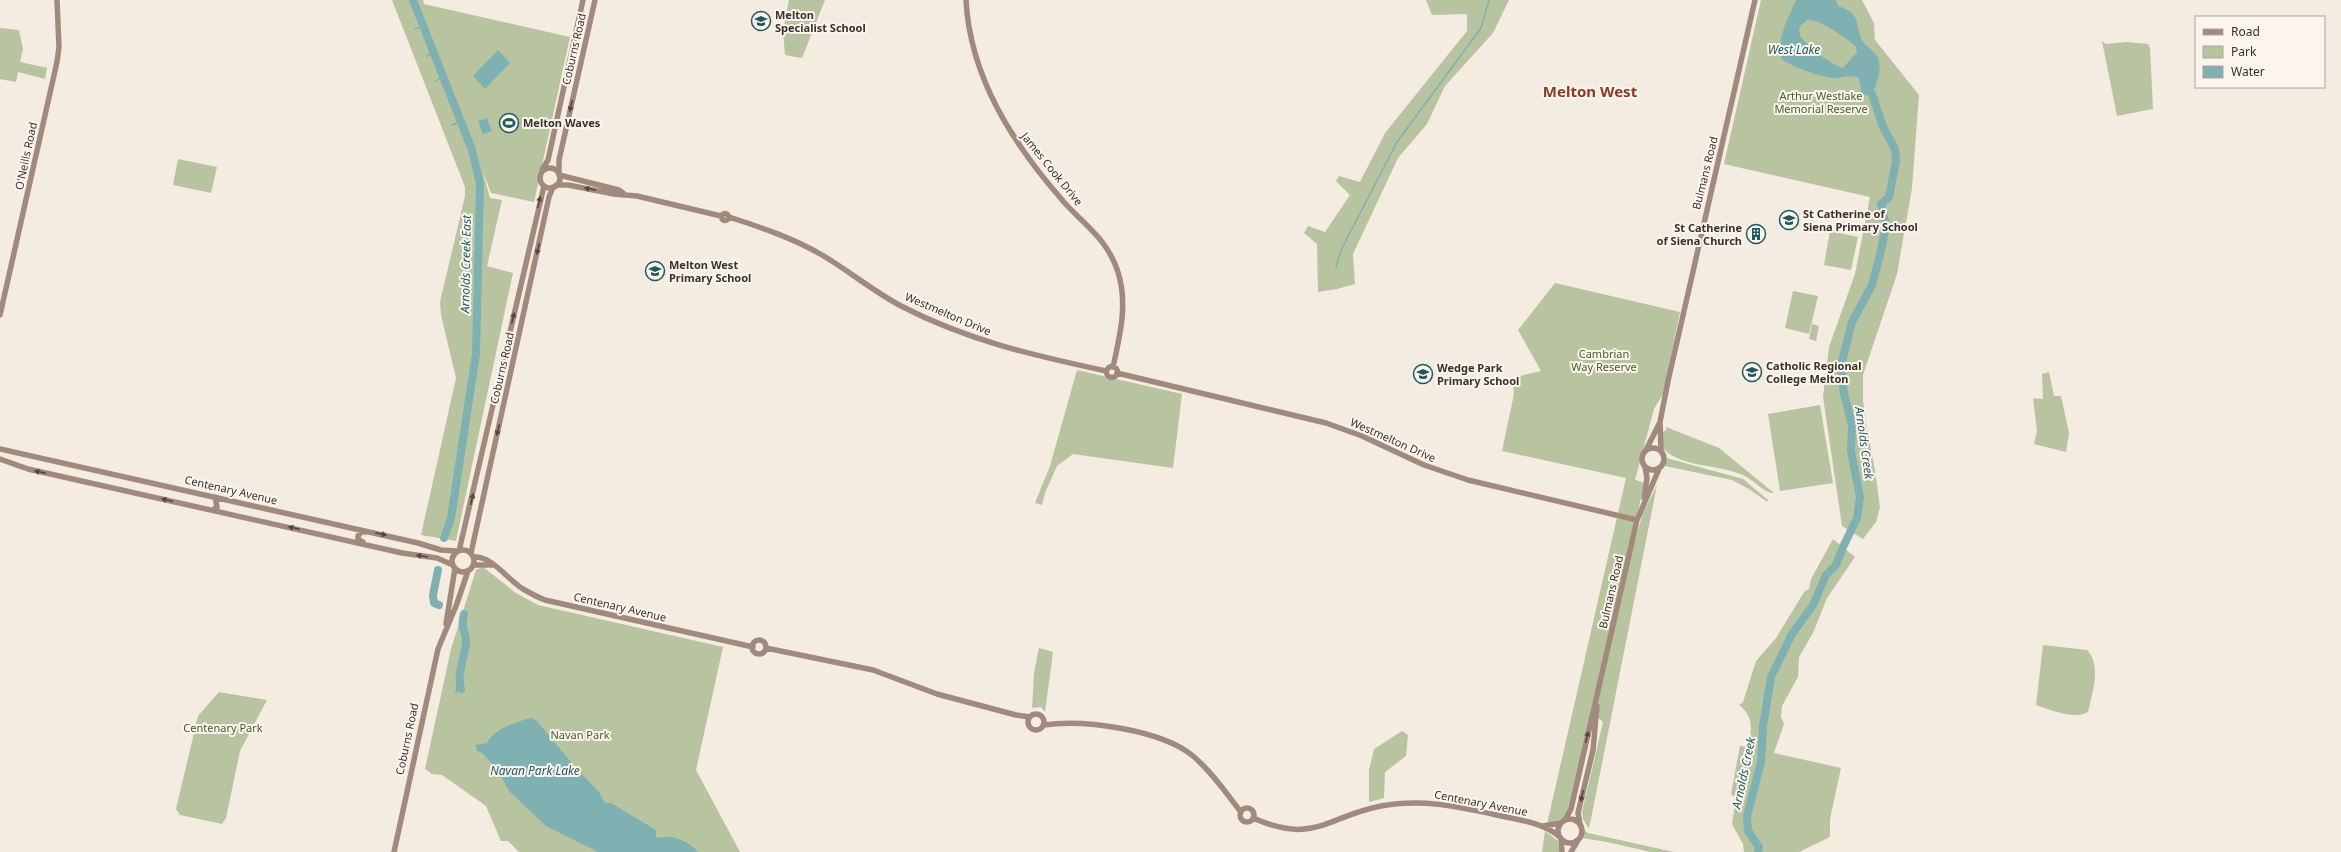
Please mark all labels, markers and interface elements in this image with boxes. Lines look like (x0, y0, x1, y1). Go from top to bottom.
place label: Melton Specialist School (775, 7, 866, 35)
school or university icon: Melton Specialist School (750, 10, 772, 32)
street label: Coburns Road (558, 12, 589, 86)
legend (2195, 16, 2325, 88)
text: Road (2231, 23, 2260, 40)
water label: West Lake (1768, 41, 1820, 58)
text: Park (2231, 43, 2257, 60)
text: Water (2231, 63, 2265, 80)
district label: Melton West (1543, 81, 1638, 101)
park label: Arthur Westlake Memorial Reserve (1774, 88, 1868, 116)
one-way arrow (567, 100, 573, 112)
sports icon: Melton Waves (498, 112, 520, 134)
place label: Melton Waves (523, 115, 601, 130)
street label: O'Neills Road (11, 121, 40, 191)
street label: James Cook Drive (1018, 128, 1087, 208)
street label: Bulmans Road (1688, 135, 1721, 211)
one-way arrow (584, 186, 596, 192)
one-way arrow (536, 195, 542, 208)
place label: St Catherine of Siena Primary School (1803, 206, 1918, 234)
school or university icon: St Catherine of Siena Primary School (1778, 209, 1800, 231)
water label: Arnolds Creek East (456, 214, 475, 314)
place label: St Catherine of Siena Church (1657, 220, 1742, 248)
building icon: St Catherine of Siena Church (1745, 223, 1767, 245)
one-way arrow (535, 243, 541, 255)
place label: Melton West Primary School (669, 257, 751, 285)
school or university icon: Melton West Primary School (644, 260, 666, 282)
street label: Westmelton Drive (903, 289, 994, 338)
one-way arrow (510, 312, 516, 324)
street label: Coburns Road (486, 331, 517, 405)
park label: Cambrian Way Reserve (1571, 346, 1637, 374)
place label: Catholic Regional College Melton (1766, 358, 1861, 386)
place label: Wedge Park Primary School (1437, 360, 1519, 388)
school or university icon: Catholic Regional College Melton (1741, 361, 1763, 383)
school or university icon: Wedge Park Primary School (1412, 363, 1434, 385)
water label: Arnolds Creek (1851, 405, 1878, 481)
street label: Westmelton Drive (1348, 414, 1438, 465)
one-way arrow (494, 424, 500, 437)
one-way arrow (34, 468, 46, 474)
street label: Centenary Avenue (183, 472, 279, 507)
one-way arrow (469, 493, 475, 506)
one-way arrow (161, 496, 173, 502)
one-way arrow (287, 525, 300, 531)
one-way arrow (374, 532, 387, 538)
one-way arrow (416, 553, 428, 559)
street label: Bulmans Road (1595, 554, 1626, 630)
street label: Centenary Avenue (572, 589, 668, 624)
street label: Coburns Road (392, 702, 421, 776)
park label: Centenary Park (183, 720, 263, 735)
park label: Navan Park (550, 727, 610, 742)
one-way arrow (1585, 731, 1591, 743)
water label: Arnolds Creek (1727, 734, 1760, 811)
water label: Navan Park Lake (490, 762, 580, 779)
street label: Centenary Avenue (1433, 786, 1529, 819)
one-way arrow (1579, 790, 1585, 802)

